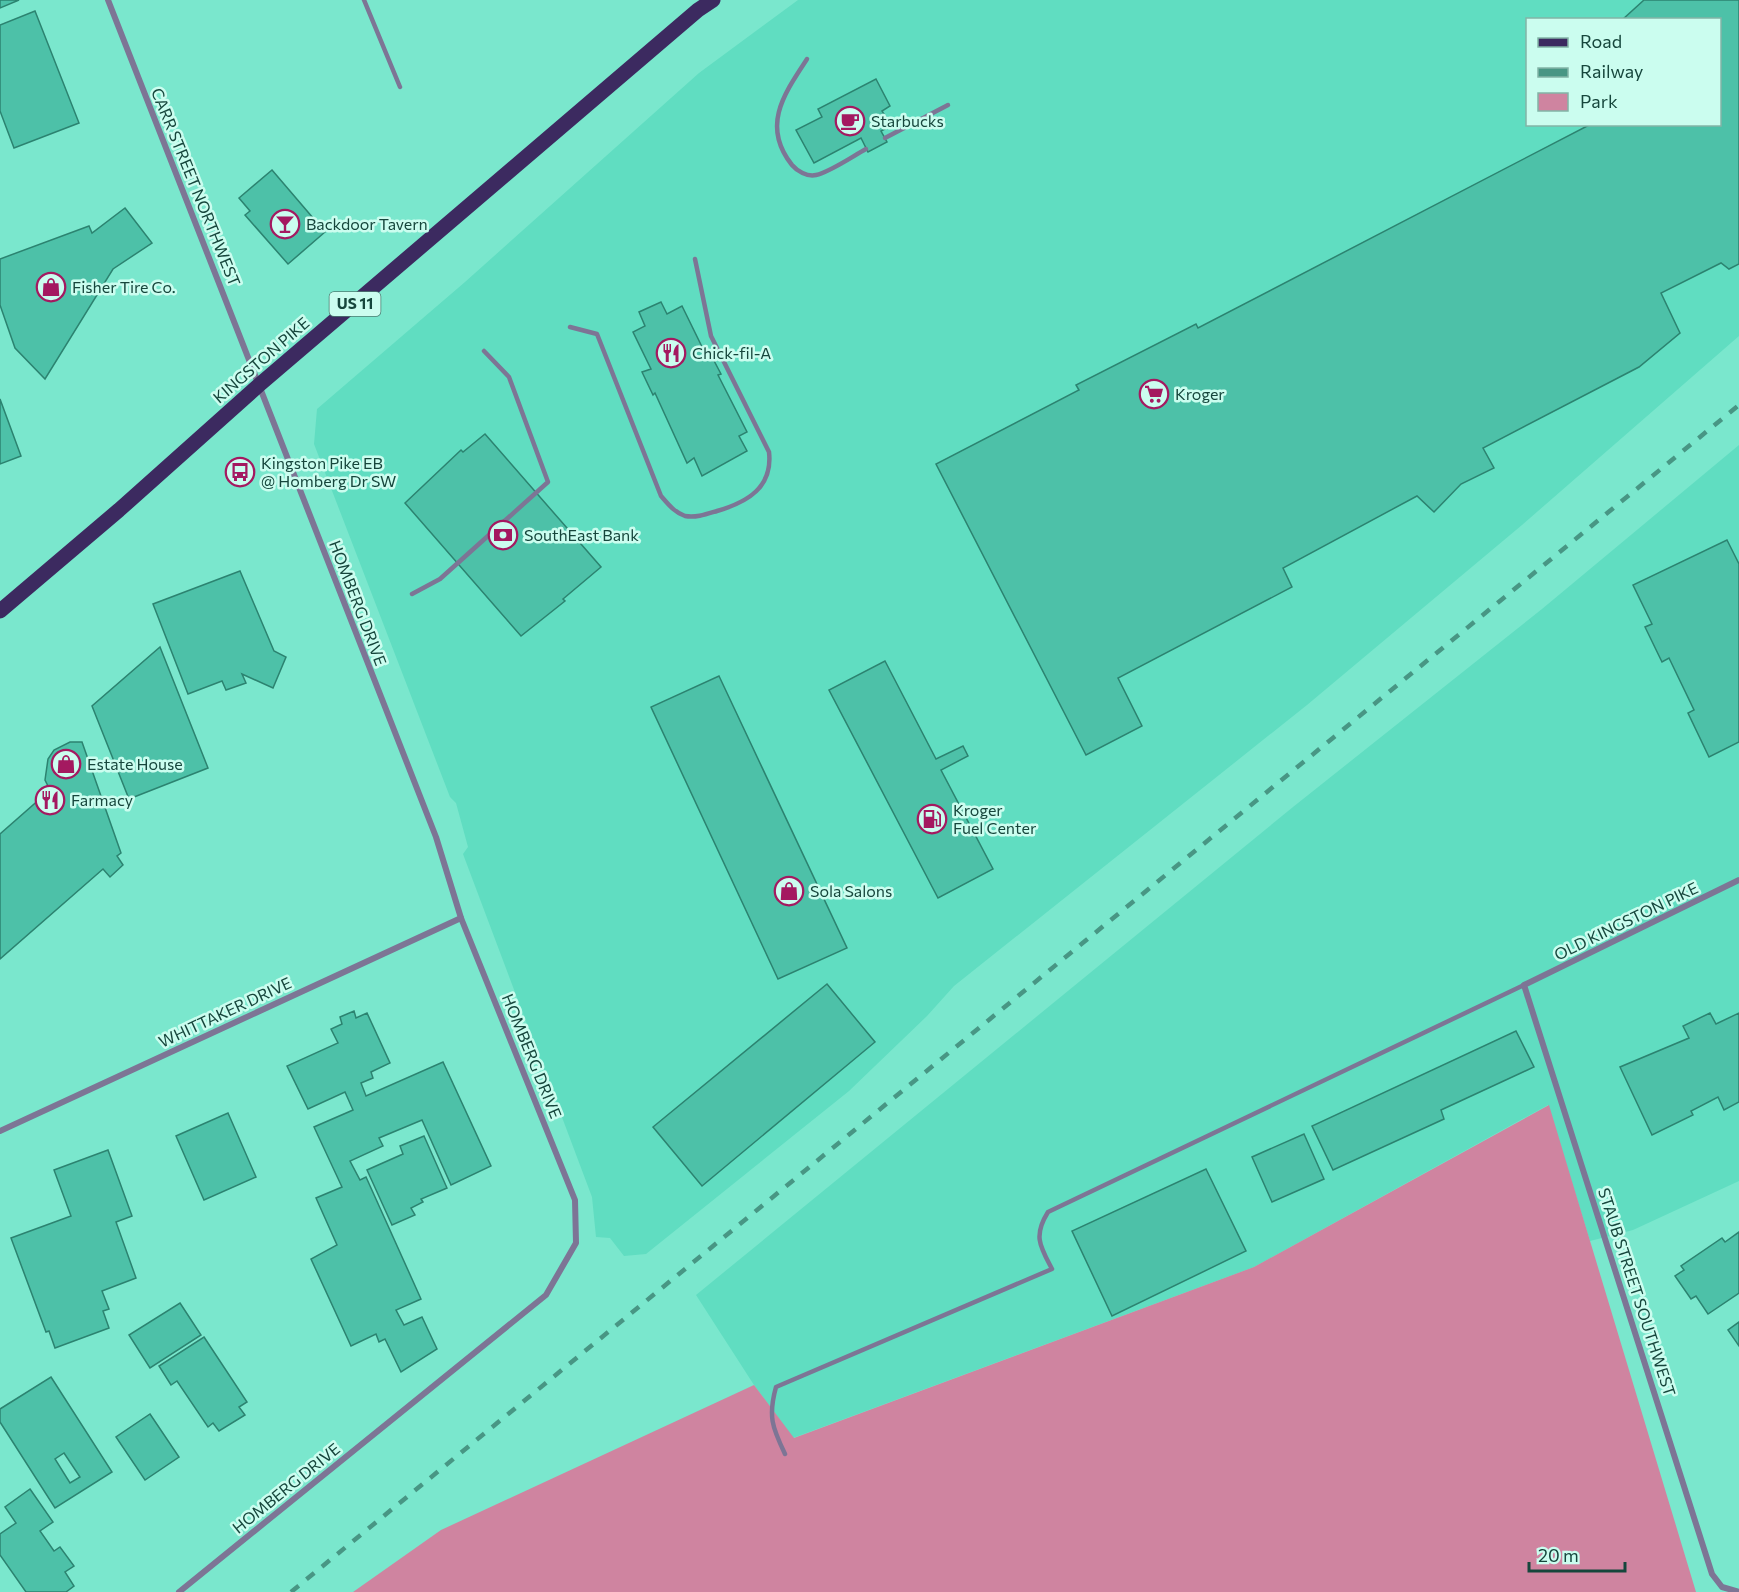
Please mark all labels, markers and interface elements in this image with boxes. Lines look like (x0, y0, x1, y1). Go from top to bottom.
legend (1526, 18, 1721, 126)
text: Road (1580, 30, 1622, 52)
text: Railway (1580, 60, 1643, 82)
street label: CARR STREET NORTHWEST (148, 85, 245, 289)
text: Park (1580, 90, 1618, 112)
cafe icon: Starbucks (834, 105, 866, 137)
place label: Starbucks (871, 111, 944, 130)
bar icon: Backdoor Tavern (269, 208, 301, 240)
place label: Backdoor Tavern (306, 214, 428, 233)
shop icon: Fisher Tire Co. (35, 271, 67, 303)
place label: Fisher Tire Co. (72, 277, 176, 296)
road number: US 11 (330, 292, 380, 316)
street label: KINGSTON PIKE (209, 313, 313, 406)
restaurant icon: Chick-fil-A (655, 337, 687, 369)
place label: Chick-fil-A (692, 343, 771, 362)
supermarket icon: Kroger (1138, 378, 1170, 410)
place label: Kroger (1175, 384, 1225, 403)
place label: Kingston Pike EB @ Homberg Dr SW (261, 453, 396, 490)
bus stop icon: Kingston Pike EB @ Homberg Dr SW (224, 456, 256, 488)
bank icon: SouthEast Bank (487, 519, 519, 551)
place label: SouthEast Bank (524, 525, 639, 544)
street label: HOMBERG DRIVE (326, 538, 391, 668)
shop icon: Estate House (50, 748, 82, 780)
place label: Estate House (87, 754, 183, 773)
restaurant icon: Farmacy (34, 784, 66, 816)
place label: Farmacy (71, 790, 133, 809)
place label: Kroger Fuel Center (953, 800, 1037, 837)
fuel station icon: Kroger Fuel Center (916, 803, 948, 835)
shop icon: Sola Salons (773, 875, 805, 907)
street label: OLD KINGSTON PIKE (1551, 877, 1701, 964)
place label: Sola Salons (810, 881, 892, 900)
street label: WHITTAKER DRIVE (155, 972, 294, 1051)
street label: HOMBERG DRIVE (499, 991, 566, 1121)
street label: STAUB STREET SOUTHWEST (1595, 1185, 1680, 1398)
street label: HOMBERG DRIVE (228, 1438, 343, 1537)
scale bar (1529, 1535, 1625, 1573)
text: 20 m (1538, 1544, 1579, 1566)

